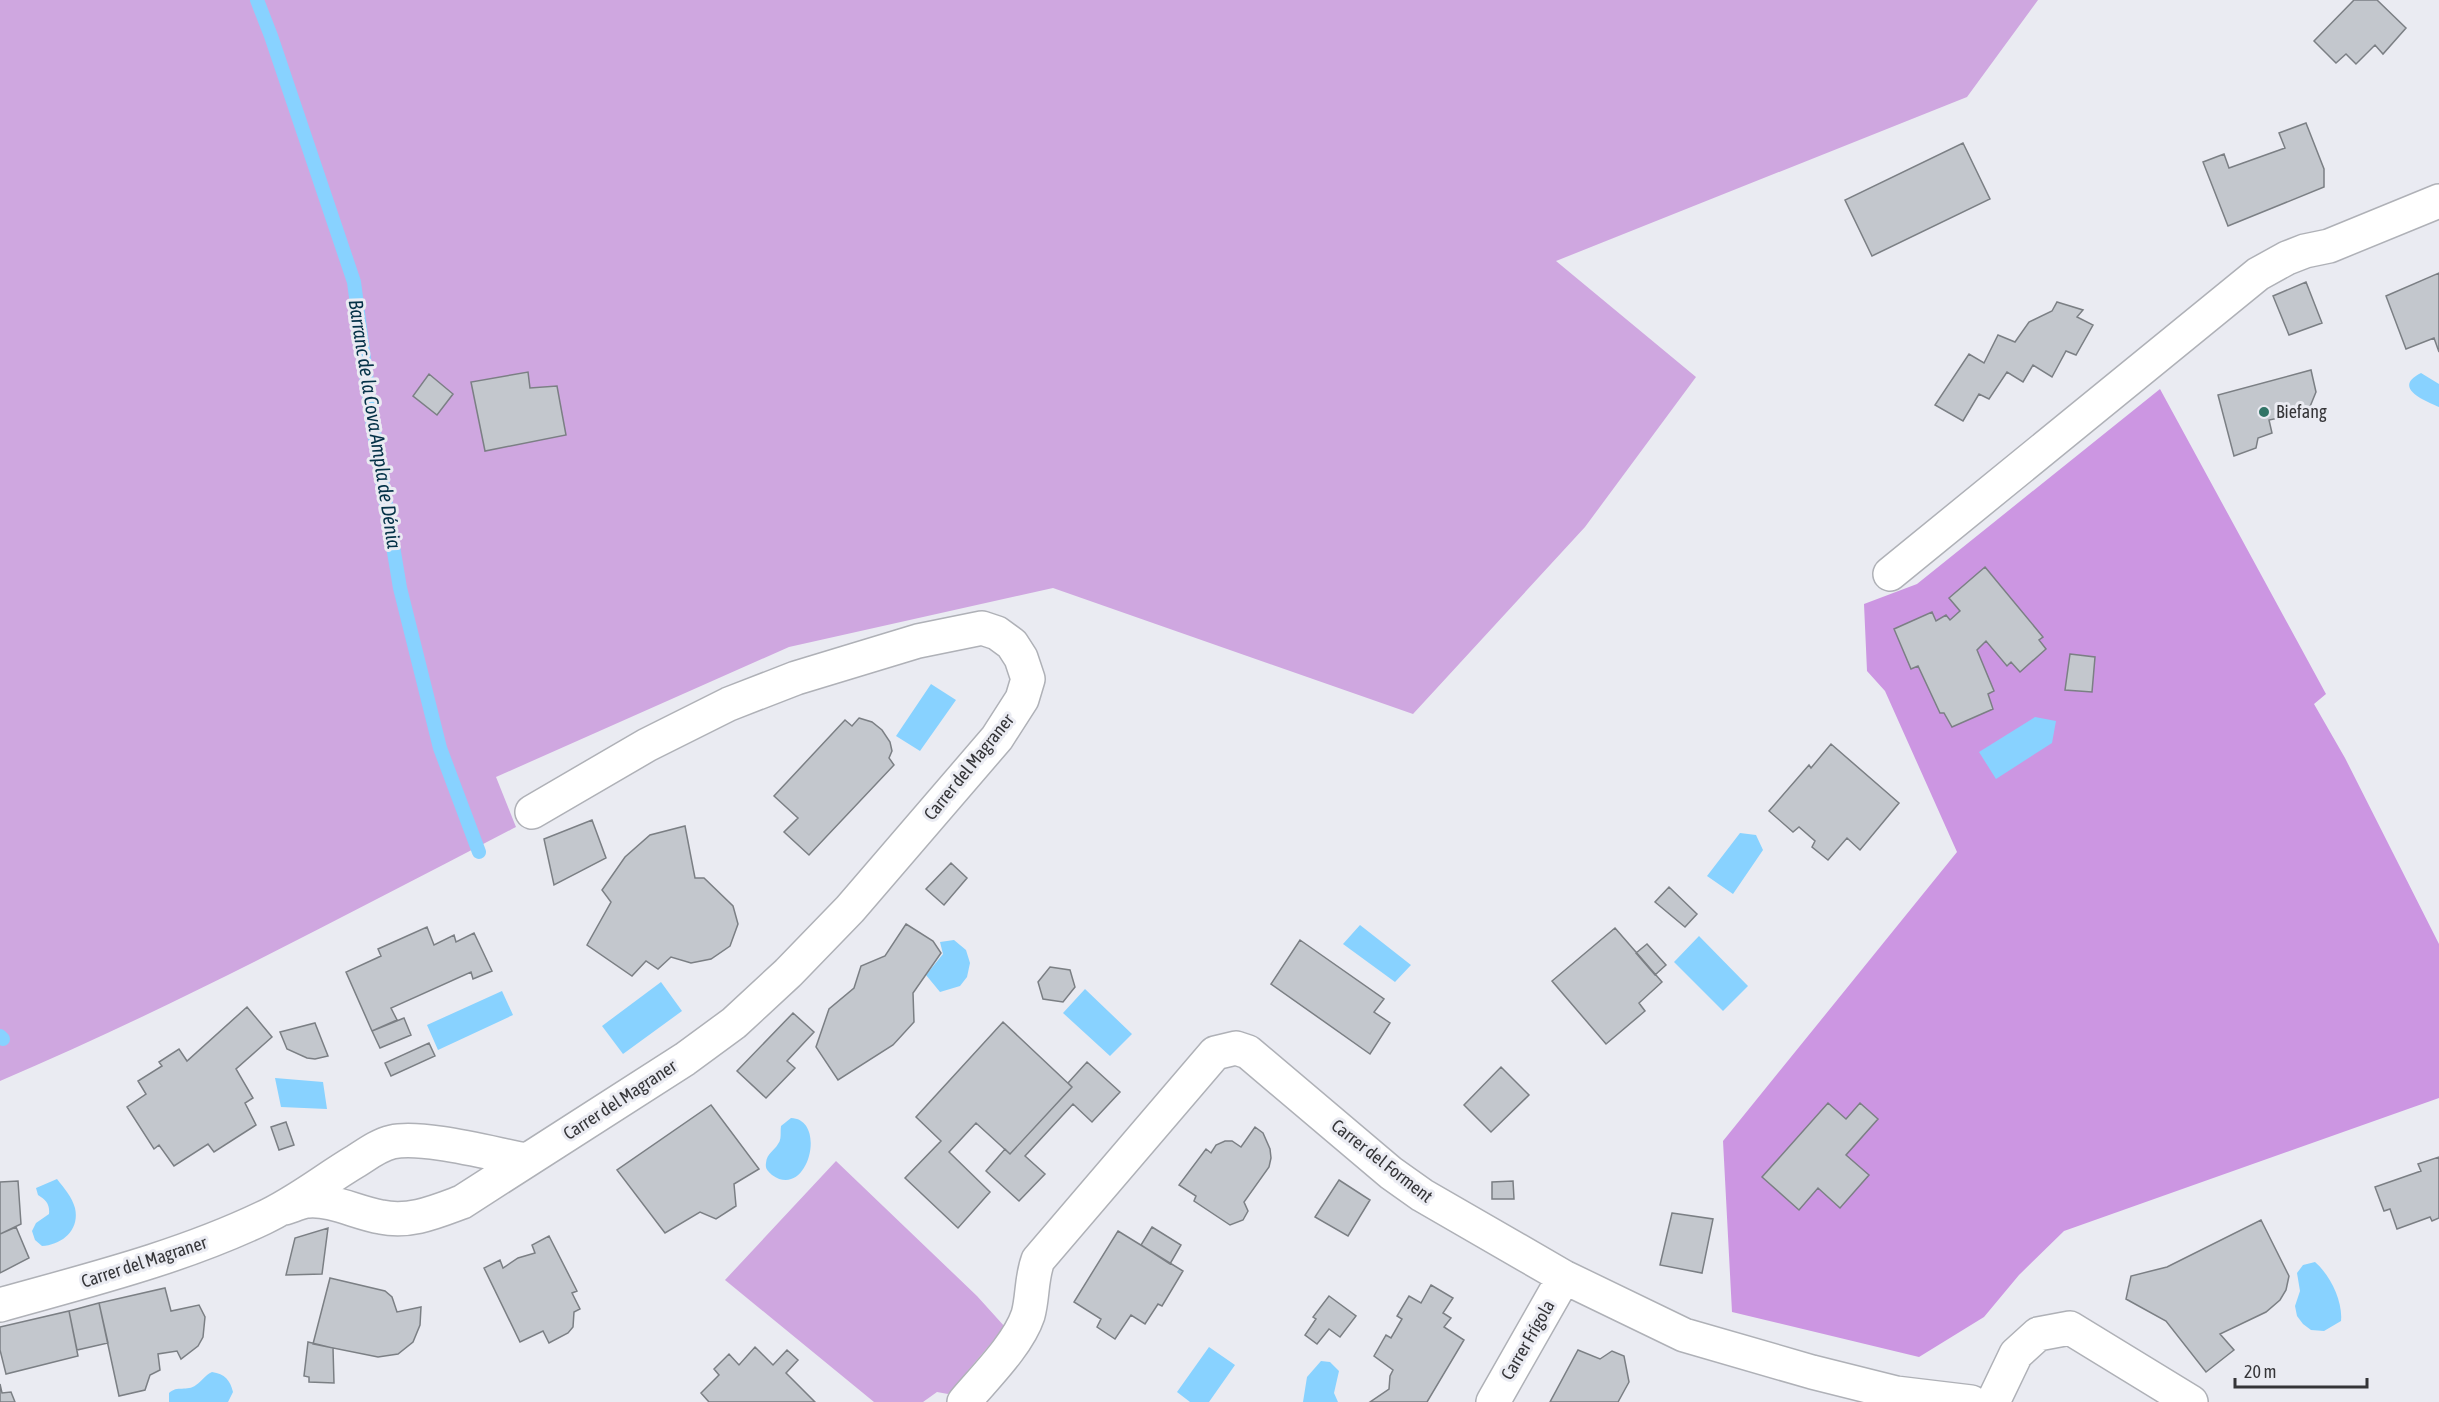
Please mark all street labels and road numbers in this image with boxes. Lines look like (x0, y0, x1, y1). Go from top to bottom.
street label: Carrer del Magraner (919, 709, 1018, 824)
street label: Carrer del Magraner (559, 1055, 681, 1144)
street label: Carrer del Forment (1328, 1115, 1437, 1207)
street label: Carrer del Magraner (78, 1231, 210, 1292)
street label: Carrer Frígola (1496, 1296, 1559, 1383)

